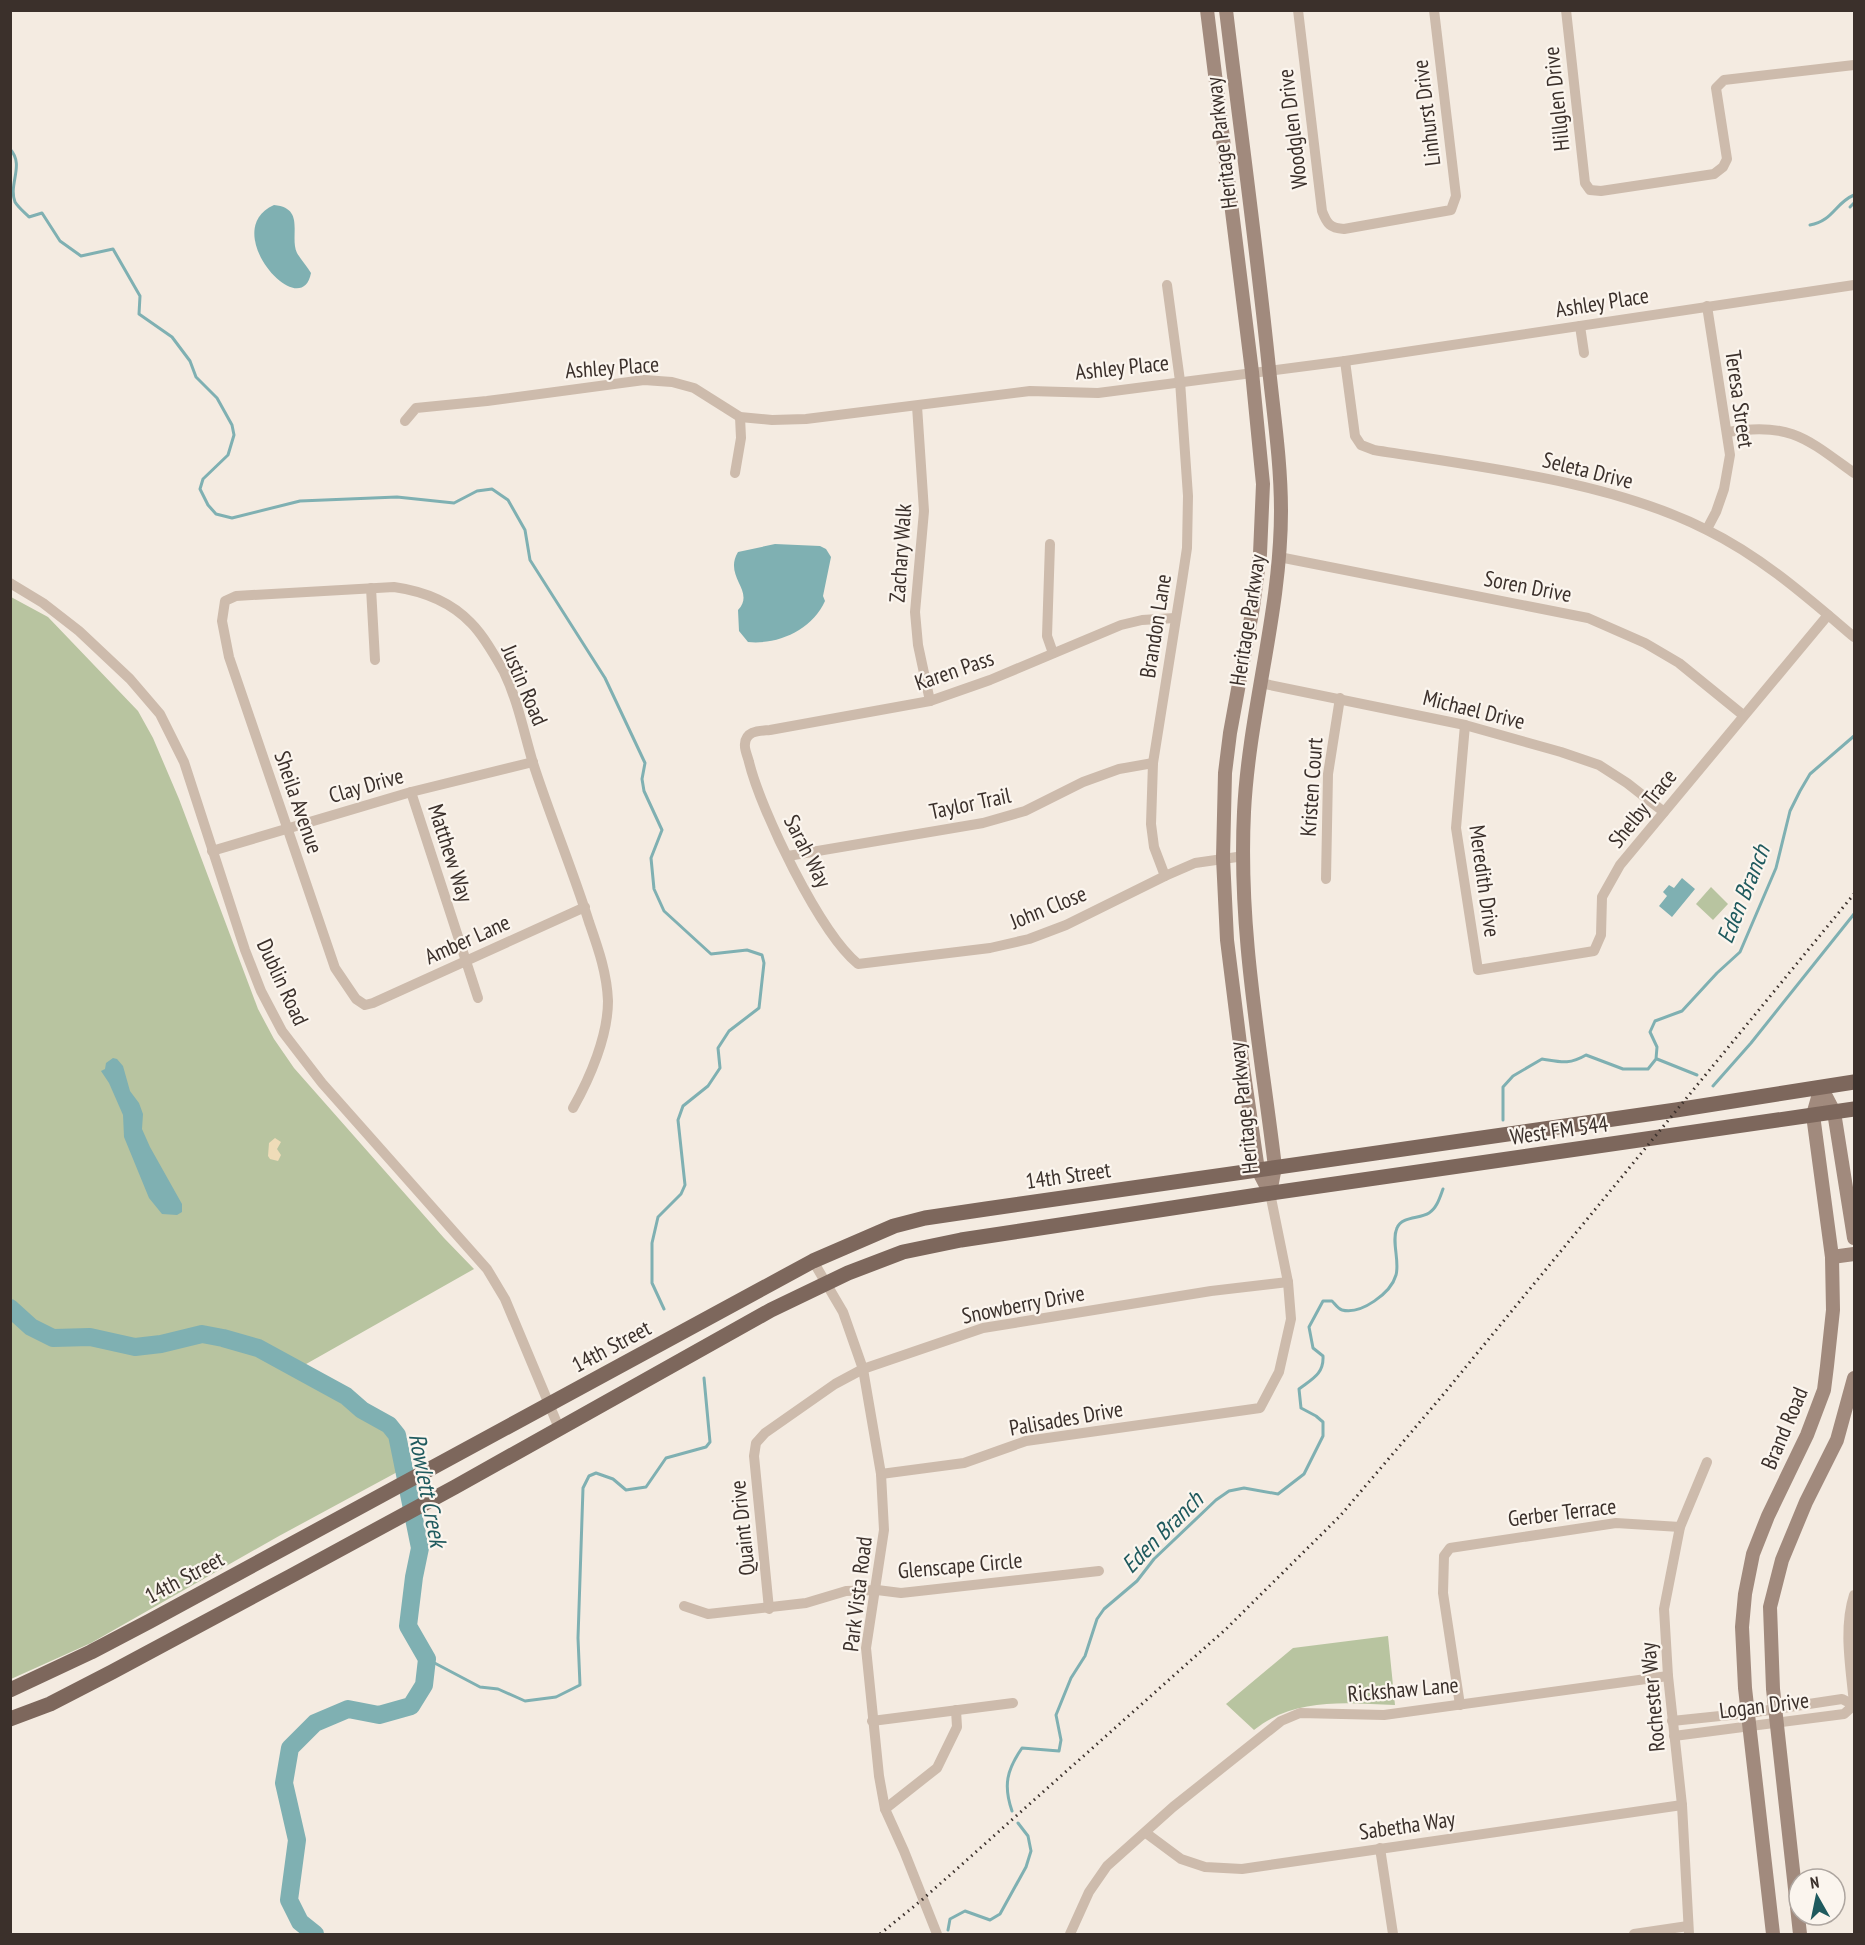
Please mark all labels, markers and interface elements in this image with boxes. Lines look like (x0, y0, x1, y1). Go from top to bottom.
street label: Hillglen Drive (1537, 45, 1575, 153)
street label: Linhurst Drive (1406, 58, 1446, 168)
street label: Woodglen Drive (1271, 67, 1313, 191)
street label: Heritage Parkway (1199, 75, 1243, 210)
street label: Ashley Place (1553, 281, 1651, 323)
street label: Ashley Place (1074, 348, 1170, 386)
street label: Teresa Street (1719, 348, 1761, 450)
street label: Ashley Place (564, 350, 660, 384)
street label: Seleta Drive (1540, 445, 1636, 495)
street label: Zachary Walk (883, 502, 917, 603)
street label: Heritage Parkway (1223, 552, 1271, 688)
street label: Soren Drive (1482, 564, 1574, 608)
street label: Brandon Lane (1133, 572, 1177, 680)
street label: Justin Road (495, 640, 554, 730)
street label: Karen Pass (911, 643, 997, 697)
street label: Michael Drive (1420, 683, 1528, 735)
street label: Kristen Court (1294, 737, 1328, 837)
street label: Sheila Avenue (268, 747, 330, 857)
street label: Clay Drive (325, 761, 407, 809)
street label: Shelby Trace (1602, 763, 1682, 853)
street label: Taylor Trail (927, 781, 1014, 825)
street label: Matthew Way (422, 800, 480, 906)
street label: Sarah Way (778, 810, 839, 893)
street label: Meredith Drive (1463, 823, 1507, 939)
water label: Eden Branch (1709, 839, 1777, 948)
street label: John Close (1005, 879, 1090, 935)
street label: Amber Lane (420, 908, 514, 970)
street label: Dublin Road (251, 934, 315, 1030)
street label: Heritage Parkway (1222, 1040, 1264, 1175)
street label: West FM 544 (1508, 1109, 1610, 1151)
street label: 14th Street (1024, 1155, 1112, 1195)
street label: Snowberry Drive (959, 1278, 1087, 1330)
street label: 14th Street (567, 1314, 655, 1378)
street label: Brand Road (1754, 1383, 1814, 1473)
street label: Palisades Drive (1007, 1394, 1125, 1442)
water label: Rowlett Creek (402, 1431, 455, 1552)
street label: Quaint Drive (723, 1479, 761, 1577)
water label: Eden Branch (1115, 1483, 1211, 1579)
street label: Gerber Terrace (1506, 1491, 1618, 1533)
street label: Park Vista Road (836, 1535, 878, 1653)
street label: 14th Street (140, 1545, 228, 1609)
street label: Glenscape Circle (897, 1546, 1023, 1584)
street label: Rochester Way (1633, 1640, 1671, 1753)
street label: Rickshaw Lane (1346, 1670, 1460, 1708)
street label: Logan Drive (1717, 1686, 1811, 1724)
street label: Sabetha Way (1357, 1804, 1458, 1846)
north arrow (1787, 1867, 1847, 1927)
text: N (1809, 1872, 1820, 1893)

